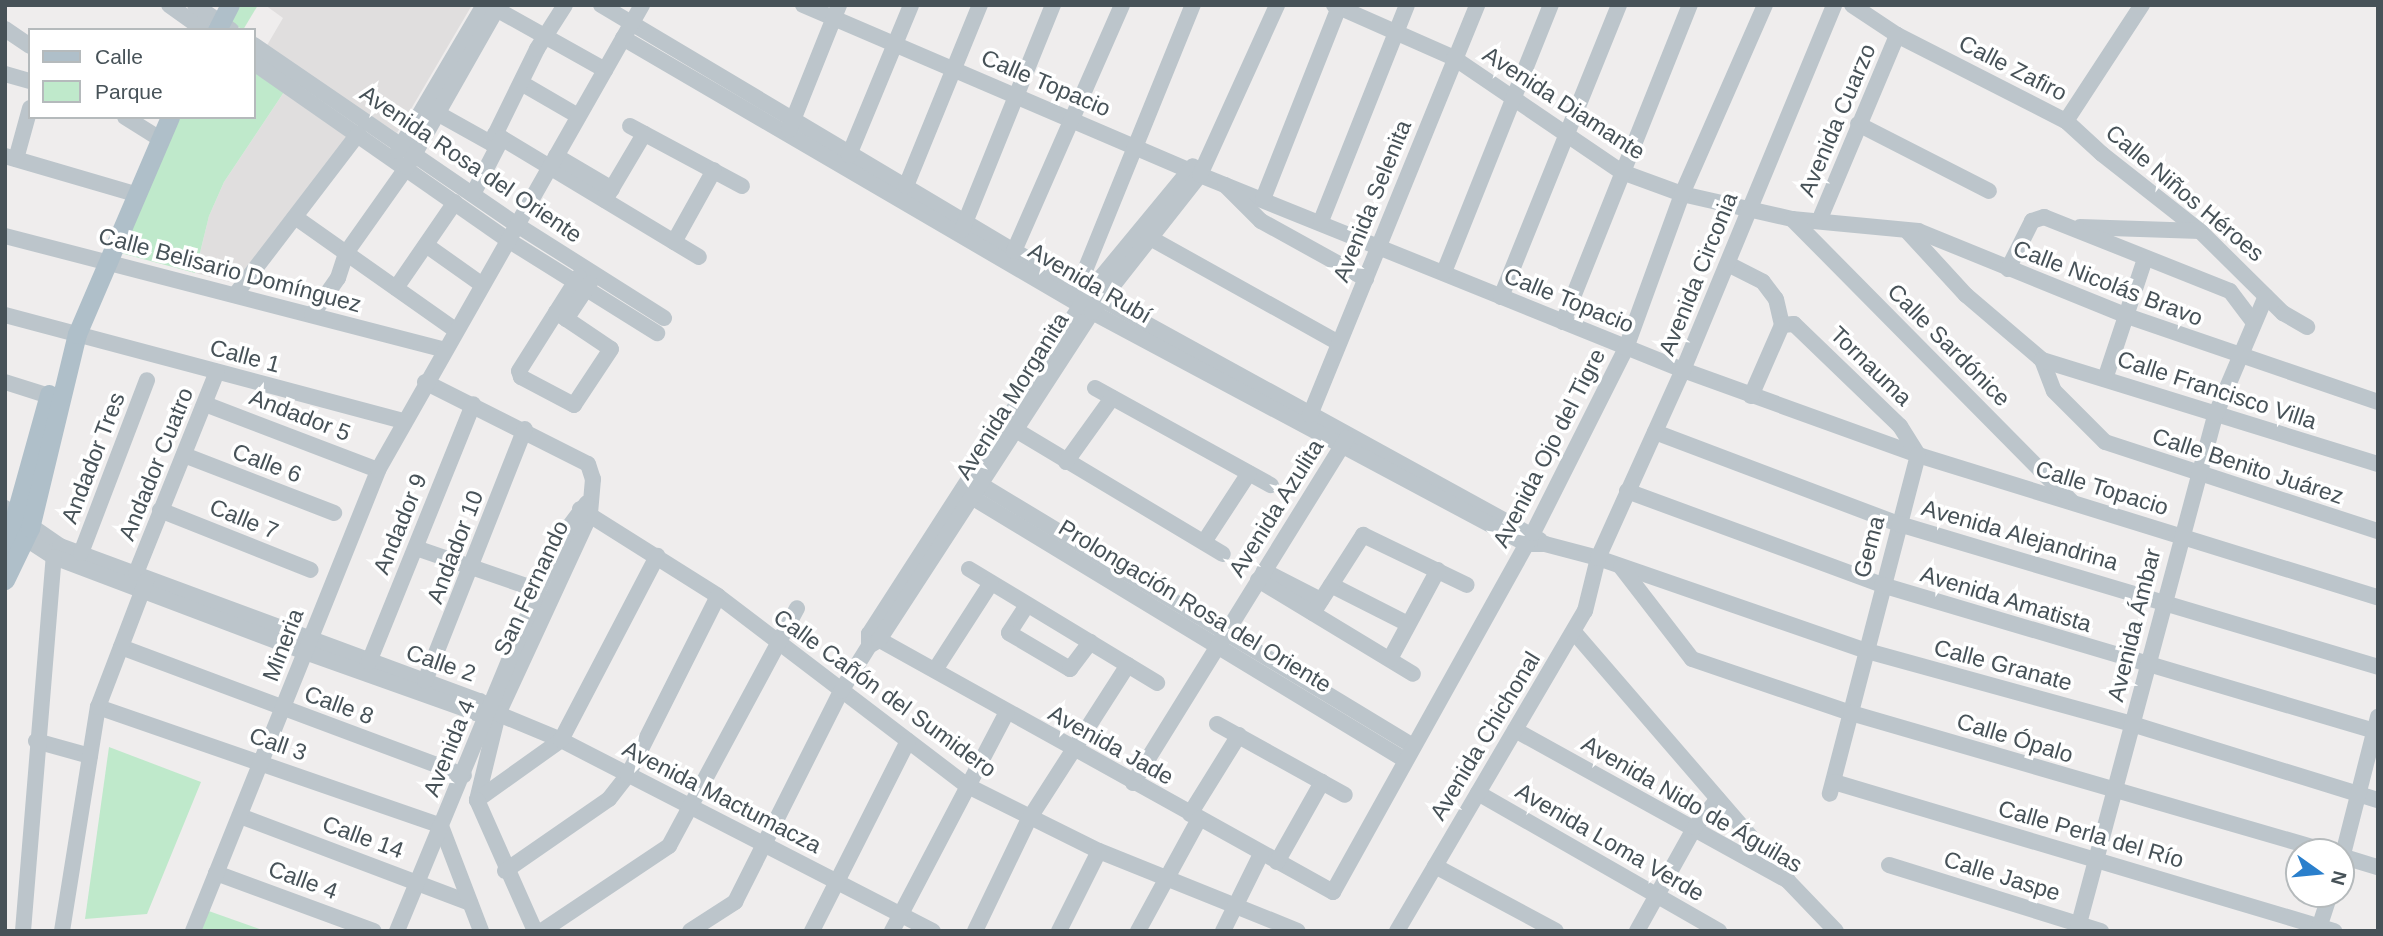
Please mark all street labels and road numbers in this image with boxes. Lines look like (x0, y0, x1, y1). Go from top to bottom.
street label: Calle Zafiro (1954, 29, 2072, 107)
street label: Avenida Cuarzo (1792, 39, 1882, 201)
street label: Avenida Diamante (1478, 40, 1650, 166)
street label: Calle Topacio (977, 43, 1115, 123)
street label: Avenida Rosa del Oriente (355, 79, 587, 249)
street label: Avenida Selenita (1327, 116, 1417, 286)
street label: Calle Niños Héroes (2100, 119, 2270, 267)
street label: Avenida Circonia (1653, 188, 1743, 360)
street label: Calle Belisario Domínguez (96, 222, 364, 318)
street label: Calle Nicolás Bravo (2009, 234, 2207, 332)
street label: Avenida Rubí (1023, 237, 1157, 329)
street label: Calle Topacio (1500, 261, 1638, 339)
street label: Calle Sardónice (1882, 278, 2016, 412)
street label: Avenida Morganita (950, 308, 1074, 484)
street label: Tornauma (1825, 321, 1917, 411)
street label: Calle 1 (207, 333, 283, 379)
street label: Avenida Ojo del Tigre (1487, 344, 1611, 552)
street label: Calle Francisco Villa (2114, 345, 2320, 435)
street label: Andador 5 (246, 383, 354, 447)
street label: Andador Cuatro (113, 384, 199, 544)
street label: Andador Tres (55, 388, 131, 528)
street label: Calle Benito Juárez (2149, 422, 2347, 510)
street label: Avenida Azulita (1222, 434, 1330, 582)
street label: Calle 6 (229, 437, 305, 489)
street label: Calle Topacio (2032, 455, 2172, 521)
street label: Andador 9 (367, 470, 433, 578)
street label: Andador 10 (421, 487, 489, 607)
street label: Calle 7 (206, 493, 282, 545)
street label: Avenida Alejandrina (1918, 494, 2122, 576)
street label: Gema (1848, 513, 1890, 581)
street label: Prolongación Rosa del Oriente (1054, 514, 1336, 698)
street label: San Fernando (488, 516, 574, 660)
street label: Avenida Ámbar (2102, 546, 2166, 704)
street label: Avenida Amatista (1917, 560, 2095, 638)
street label: Calle Cañón del Sumidero (768, 603, 1002, 783)
street label: Mineria (257, 605, 309, 685)
street label: Calle Granate (1931, 633, 2075, 697)
street label: Calle 2 (403, 638, 479, 688)
street label: Avenida Chichonal (1424, 647, 1546, 825)
street label: Calle 8 (301, 680, 377, 730)
street label: Avenida 4 (417, 696, 481, 800)
street label: Avenida Jade (1044, 699, 1178, 791)
street label: Calle Ópalo (1954, 707, 2076, 769)
street label: Call 3 (246, 721, 310, 767)
street label: Avenida Nido de Águilas (1577, 730, 1807, 878)
street label: Avenida Mactumacza (618, 735, 826, 859)
street label: Avenida Loma Verde (1511, 777, 1709, 907)
street label: Calle Perla del Río (1995, 794, 2187, 874)
street label: Calle 14 (319, 810, 407, 864)
street label: Calle Jaspe (1941, 845, 2063, 907)
street label: Calle 4 (265, 855, 341, 905)

